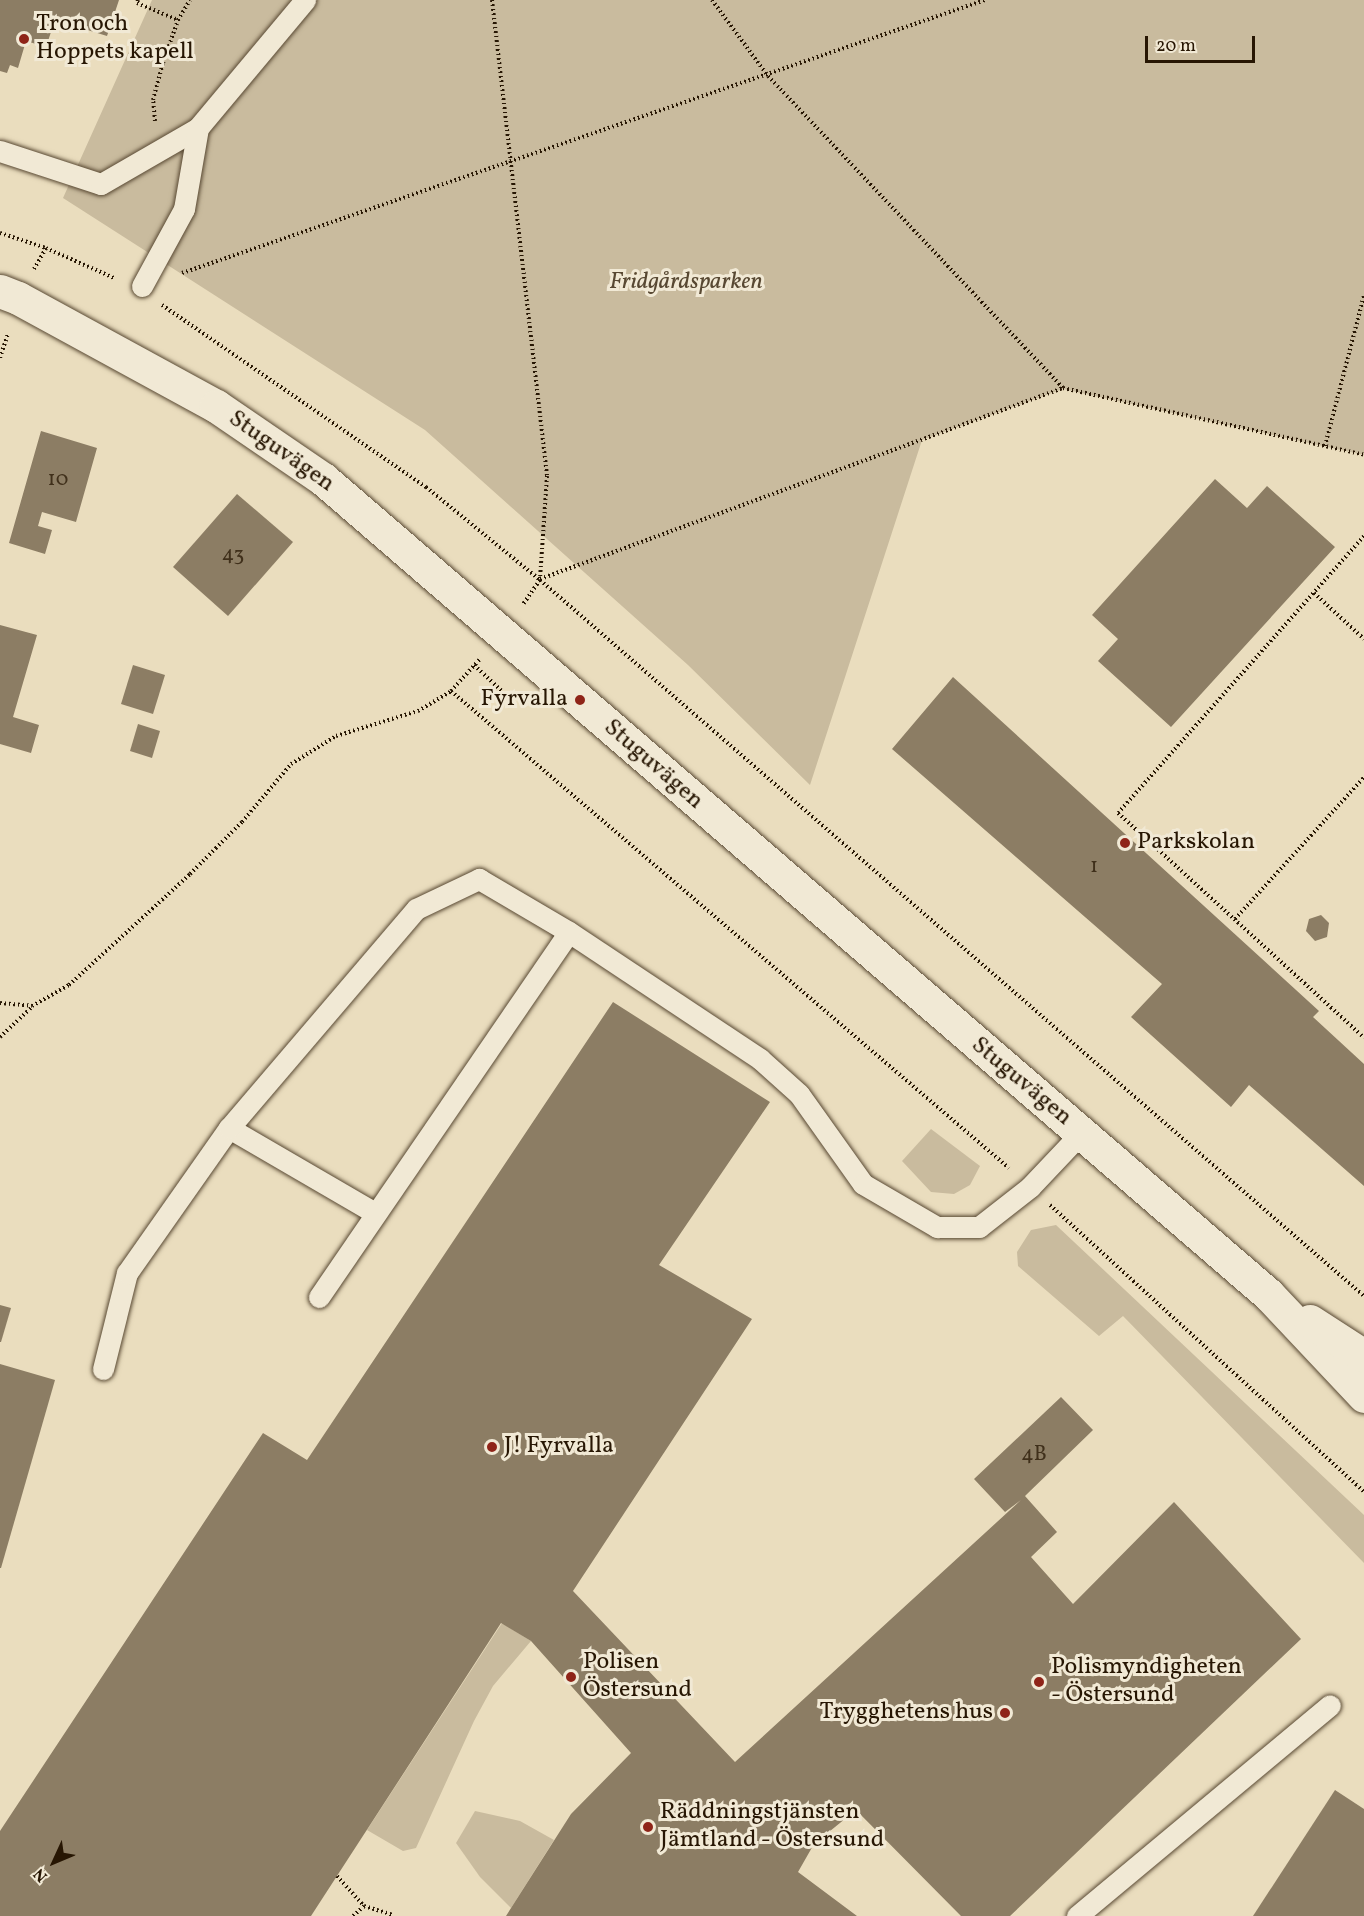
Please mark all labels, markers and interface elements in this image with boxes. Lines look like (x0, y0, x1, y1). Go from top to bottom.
place label: Tron och Hoppets kapell (36, 11, 194, 67)
scale bar (1148, 24, 1258, 62)
marker: Tron och Hoppets kapell (17, 32, 31, 46)
text: 20 m (1156, 34, 1196, 59)
park label: Fridgårdsparken (609, 269, 763, 297)
street label: Stuguvägen (222, 405, 340, 499)
house number: 10 (48, 467, 68, 493)
house number: 43 (222, 542, 244, 568)
place label: Fyrvalla (481, 686, 568, 714)
marker: Fyrvalla (573, 693, 587, 707)
street label: Stuguvägen (597, 714, 709, 816)
place label: Parkskolan (1137, 829, 1255, 857)
marker: Parkskolan (1118, 836, 1132, 850)
house number: 1 (1090, 854, 1098, 880)
street label: Stuguvägen (965, 1031, 1077, 1133)
place label: J! Fyrvalla (504, 1433, 614, 1461)
marker: J! Fyrvalla (485, 1440, 499, 1454)
house number: 4B (1021, 1442, 1047, 1468)
place label: Polisen Östersund (583, 1649, 692, 1705)
place label: Polismyndigheten - Östersund (1051, 1654, 1242, 1710)
marker: Polisen Östersund (564, 1670, 578, 1684)
marker: Polismyndigheten - Östersund (1032, 1675, 1046, 1689)
place label: Trygghetens hus (820, 1699, 993, 1727)
marker: Trygghetens hus (998, 1706, 1012, 1720)
place label: Räddningstjänsten Jämtland - Östersund (660, 1799, 885, 1855)
marker: Räddningstjänsten Jämtland - Östersund (641, 1820, 655, 1834)
north arrow (24, 1832, 84, 1892)
text: N (29, 1863, 53, 1886)

